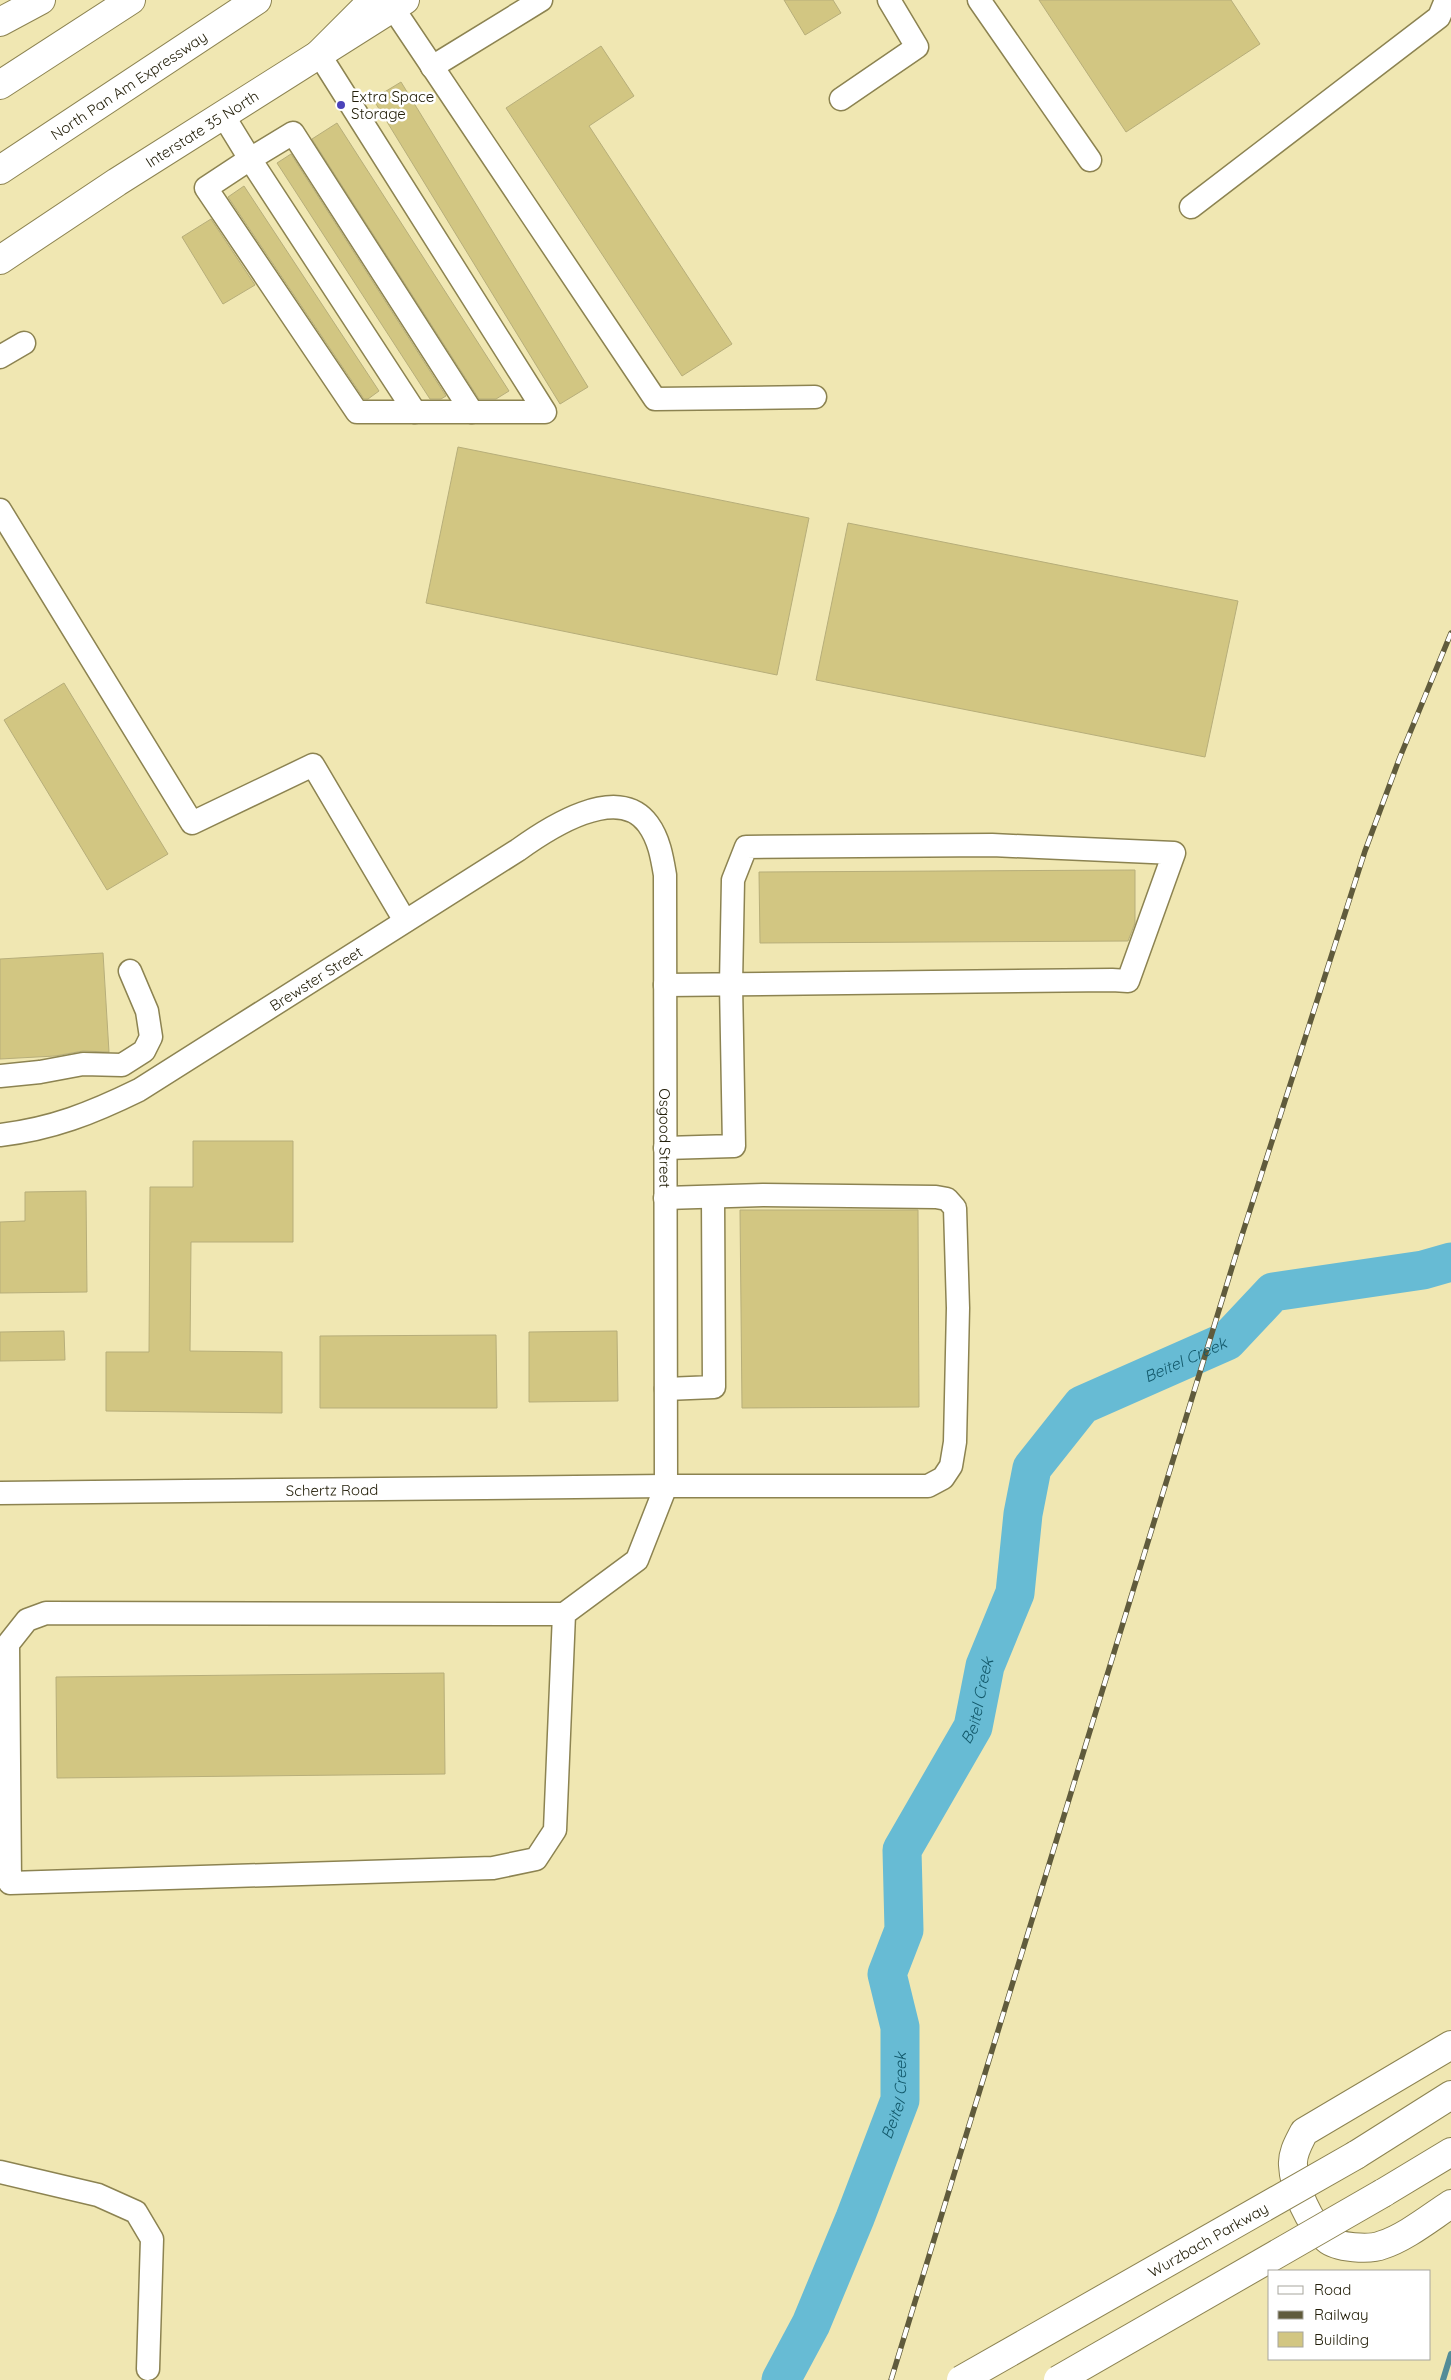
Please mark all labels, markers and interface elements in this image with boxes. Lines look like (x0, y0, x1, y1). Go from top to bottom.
street label: North Pan Am Expressway (47, 26, 210, 144)
street label: Interstate 35 North (142, 86, 262, 171)
place label: Extra Space Storage (351, 87, 434, 123)
marker: Extra Space Storage (335, 99, 347, 111)
street label: Brewster Street (266, 942, 366, 1015)
street label: Osgood Street (656, 1088, 675, 1188)
water label: Beitel Creek (1141, 1332, 1231, 1386)
street label: Schertz Road (286, 1480, 378, 1499)
water label: Beitel Creek (956, 1653, 998, 1747)
water label: Beitel Creek (876, 2051, 910, 2142)
street label: Wurzbach Parkway (1144, 2198, 1271, 2281)
legend (1268, 2270, 1431, 2360)
text: Road (1314, 2280, 1351, 2299)
text: Railway (1314, 2305, 1369, 2324)
text: Building (1314, 2330, 1369, 2349)

